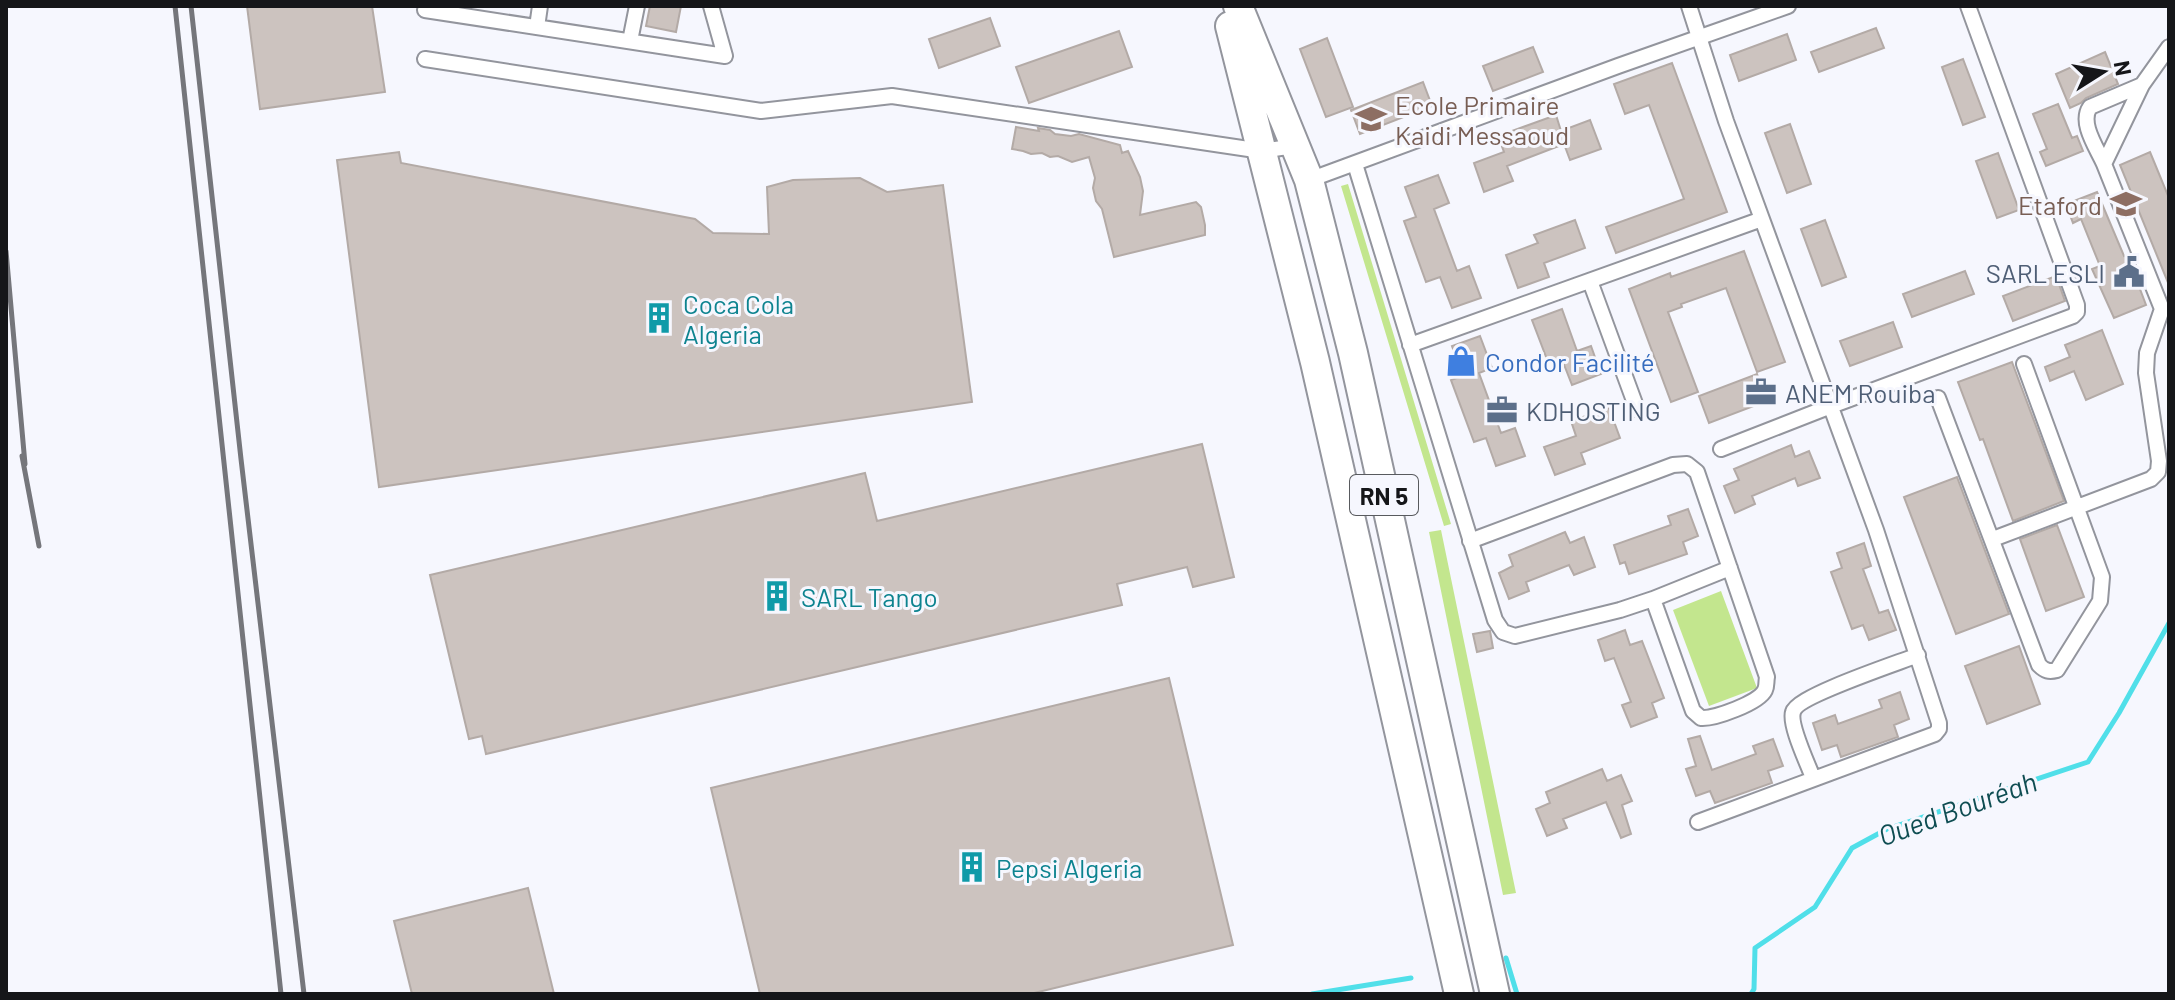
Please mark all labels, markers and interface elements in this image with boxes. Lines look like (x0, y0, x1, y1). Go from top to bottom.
north arrow (2063, 32, 2143, 112)
text: N (2109, 58, 2138, 78)
place label: Ecole Primaire Kaidi Messaoud (1395, 89, 1569, 150)
school or university icon: Ecole Primaire Kaidi Messaoud (1354, 102, 1388, 136)
school or university icon: Etaford (2109, 187, 2143, 221)
place label: Etaford (2018, 189, 2102, 220)
public building icon: SARL ESLI (2112, 255, 2146, 289)
place label: SARL ESLI (1986, 257, 2105, 288)
place label: Coca Cola Algeria (683, 288, 794, 349)
building icon: Coca Cola Algeria (642, 301, 676, 335)
shop icon: Condor Facilité (1444, 344, 1478, 378)
place label: Condor Facilité (1485, 346, 1655, 377)
office icon: ANEM Rouiba (1744, 375, 1778, 409)
place label: ANEM Rouiba (1785, 377, 1936, 408)
office icon: KDHOSTING (1485, 393, 1519, 427)
place label: KDHOSTING (1526, 395, 1661, 426)
road number: RN 5 (1350, 475, 1418, 515)
building icon: SARL Tango (760, 579, 794, 613)
place label: SARL Tango (801, 581, 938, 612)
water label: Oued Bouréah (1873, 764, 2041, 852)
building icon: Pepsi Algeria (955, 850, 989, 884)
place label: Pepsi Algeria (996, 852, 1142, 883)

